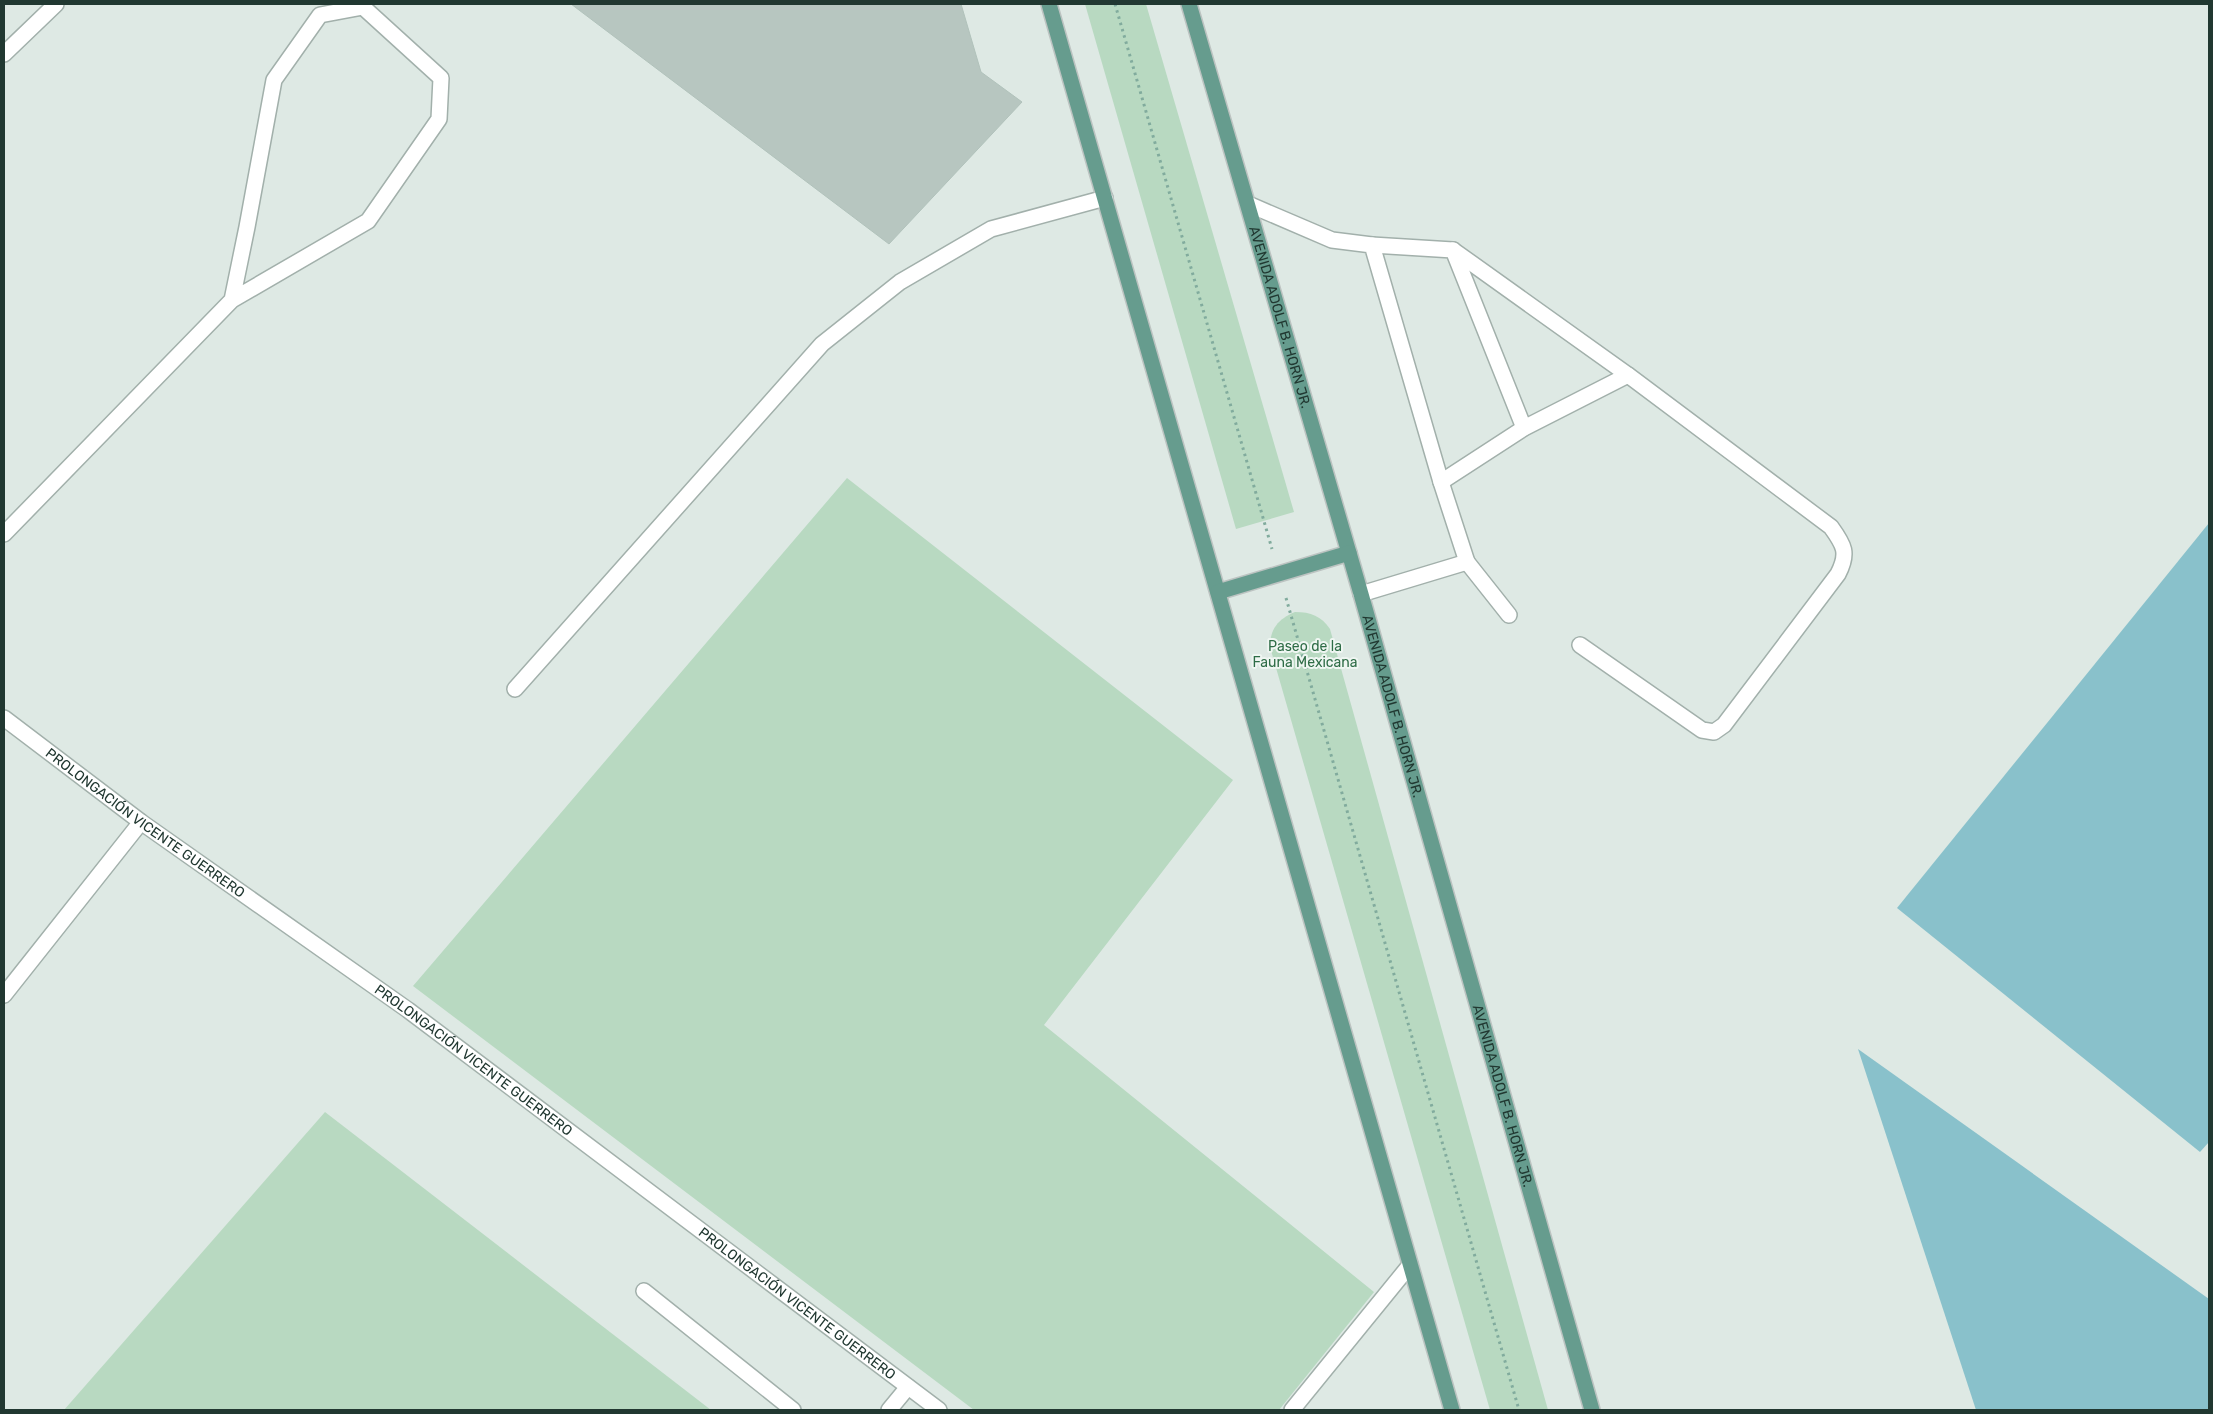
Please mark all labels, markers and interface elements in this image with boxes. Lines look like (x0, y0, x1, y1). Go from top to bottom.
street label: AVENIDA ADOLF B. HORN JR. (1246, 224, 1315, 410)
street label: AVENIDA ADOLF B. HORN JR. (1359, 613, 1427, 799)
park label: Paseo de la Fauna Mexicana (1253, 638, 1357, 671)
street label: PROLONGACIÓN VICENTE GUERRERO (42, 744, 248, 901)
street label: PROLONGACIÓN VICENTE GUERRERO (371, 981, 576, 1139)
street label: AVENIDA ADOLF B. HORN JR. (1469, 1003, 1537, 1189)
street label: PROLONGACIÓN VICENTE GUERRERO (695, 1224, 899, 1383)

